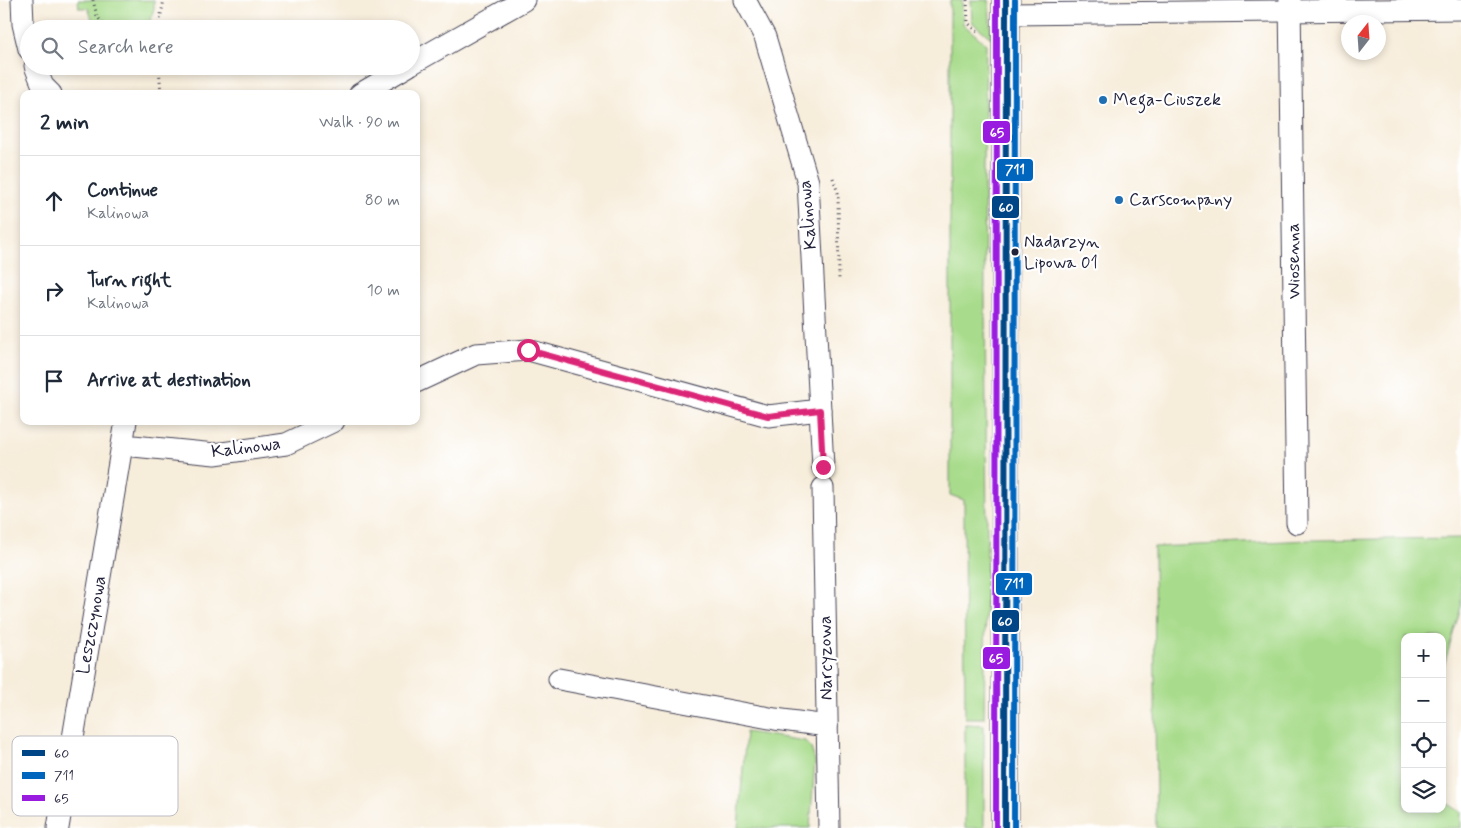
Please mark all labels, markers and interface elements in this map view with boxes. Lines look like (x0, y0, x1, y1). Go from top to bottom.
north arrow (1341, 15, 1386, 60)
search box (20, 20, 420, 75)
icon: search (38, 34, 66, 62)
text: Search here (78, 35, 174, 60)
place label: Mega-Ciuszek (1113, 88, 1221, 114)
marker: Mega-Ciuszek (1097, 94, 1109, 106)
text: 2 min (40, 109, 89, 137)
text: Walk · 90 m (319, 112, 400, 133)
line badge: 65 (982, 120, 1011, 144)
text: 65 (990, 124, 1005, 142)
line badge: 711 (996, 158, 1034, 182)
text: 711 (1005, 161, 1025, 179)
text: Continue (87, 178, 158, 203)
street label: Kalinowa (793, 179, 823, 251)
icon: ahead (40, 187, 68, 215)
place label: Carscompany (1129, 188, 1232, 212)
text: 80 m (365, 190, 400, 211)
marker: Carscompany (1113, 194, 1125, 206)
line badge: 60 (991, 195, 1020, 219)
text: 60 (998, 199, 1014, 217)
text: Kalinowa (87, 203, 149, 224)
street label: Wiosenna (1281, 223, 1307, 299)
place label: Nadarzyn Lipowa 01 (1024, 231, 1100, 274)
marker: Nadarzyn Lipowa 01 (1010, 247, 1020, 257)
text: Turn right (87, 268, 171, 293)
icon: right (40, 277, 68, 305)
text: 10 m (367, 280, 400, 301)
text: Kalinowa (87, 293, 149, 314)
route start (517, 339, 540, 362)
icon: arrive (40, 367, 68, 395)
text: Arrive at destination (87, 368, 251, 393)
street label: Kalinowa (210, 432, 282, 464)
route end (812, 456, 835, 479)
line badge: 711 (995, 572, 1033, 596)
street label: Leszczynowa (72, 574, 112, 676)
text: 711 (1004, 575, 1024, 593)
line badge: 60 (991, 609, 1020, 633)
text: 60 (997, 613, 1013, 631)
street label: Narcyzowa (813, 615, 839, 701)
map controls (1401, 633, 1446, 813)
button: + (1401, 633, 1446, 678)
line badge: 65 (982, 646, 1011, 670)
text: 65 (989, 650, 1004, 668)
button: − (1401, 678, 1446, 723)
button: locate (1401, 723, 1446, 768)
legend (12, 736, 178, 816)
text: 60 (54, 745, 69, 763)
text: 711 (54, 767, 74, 785)
button: layers (1401, 768, 1446, 813)
text: 65 (54, 790, 69, 808)

